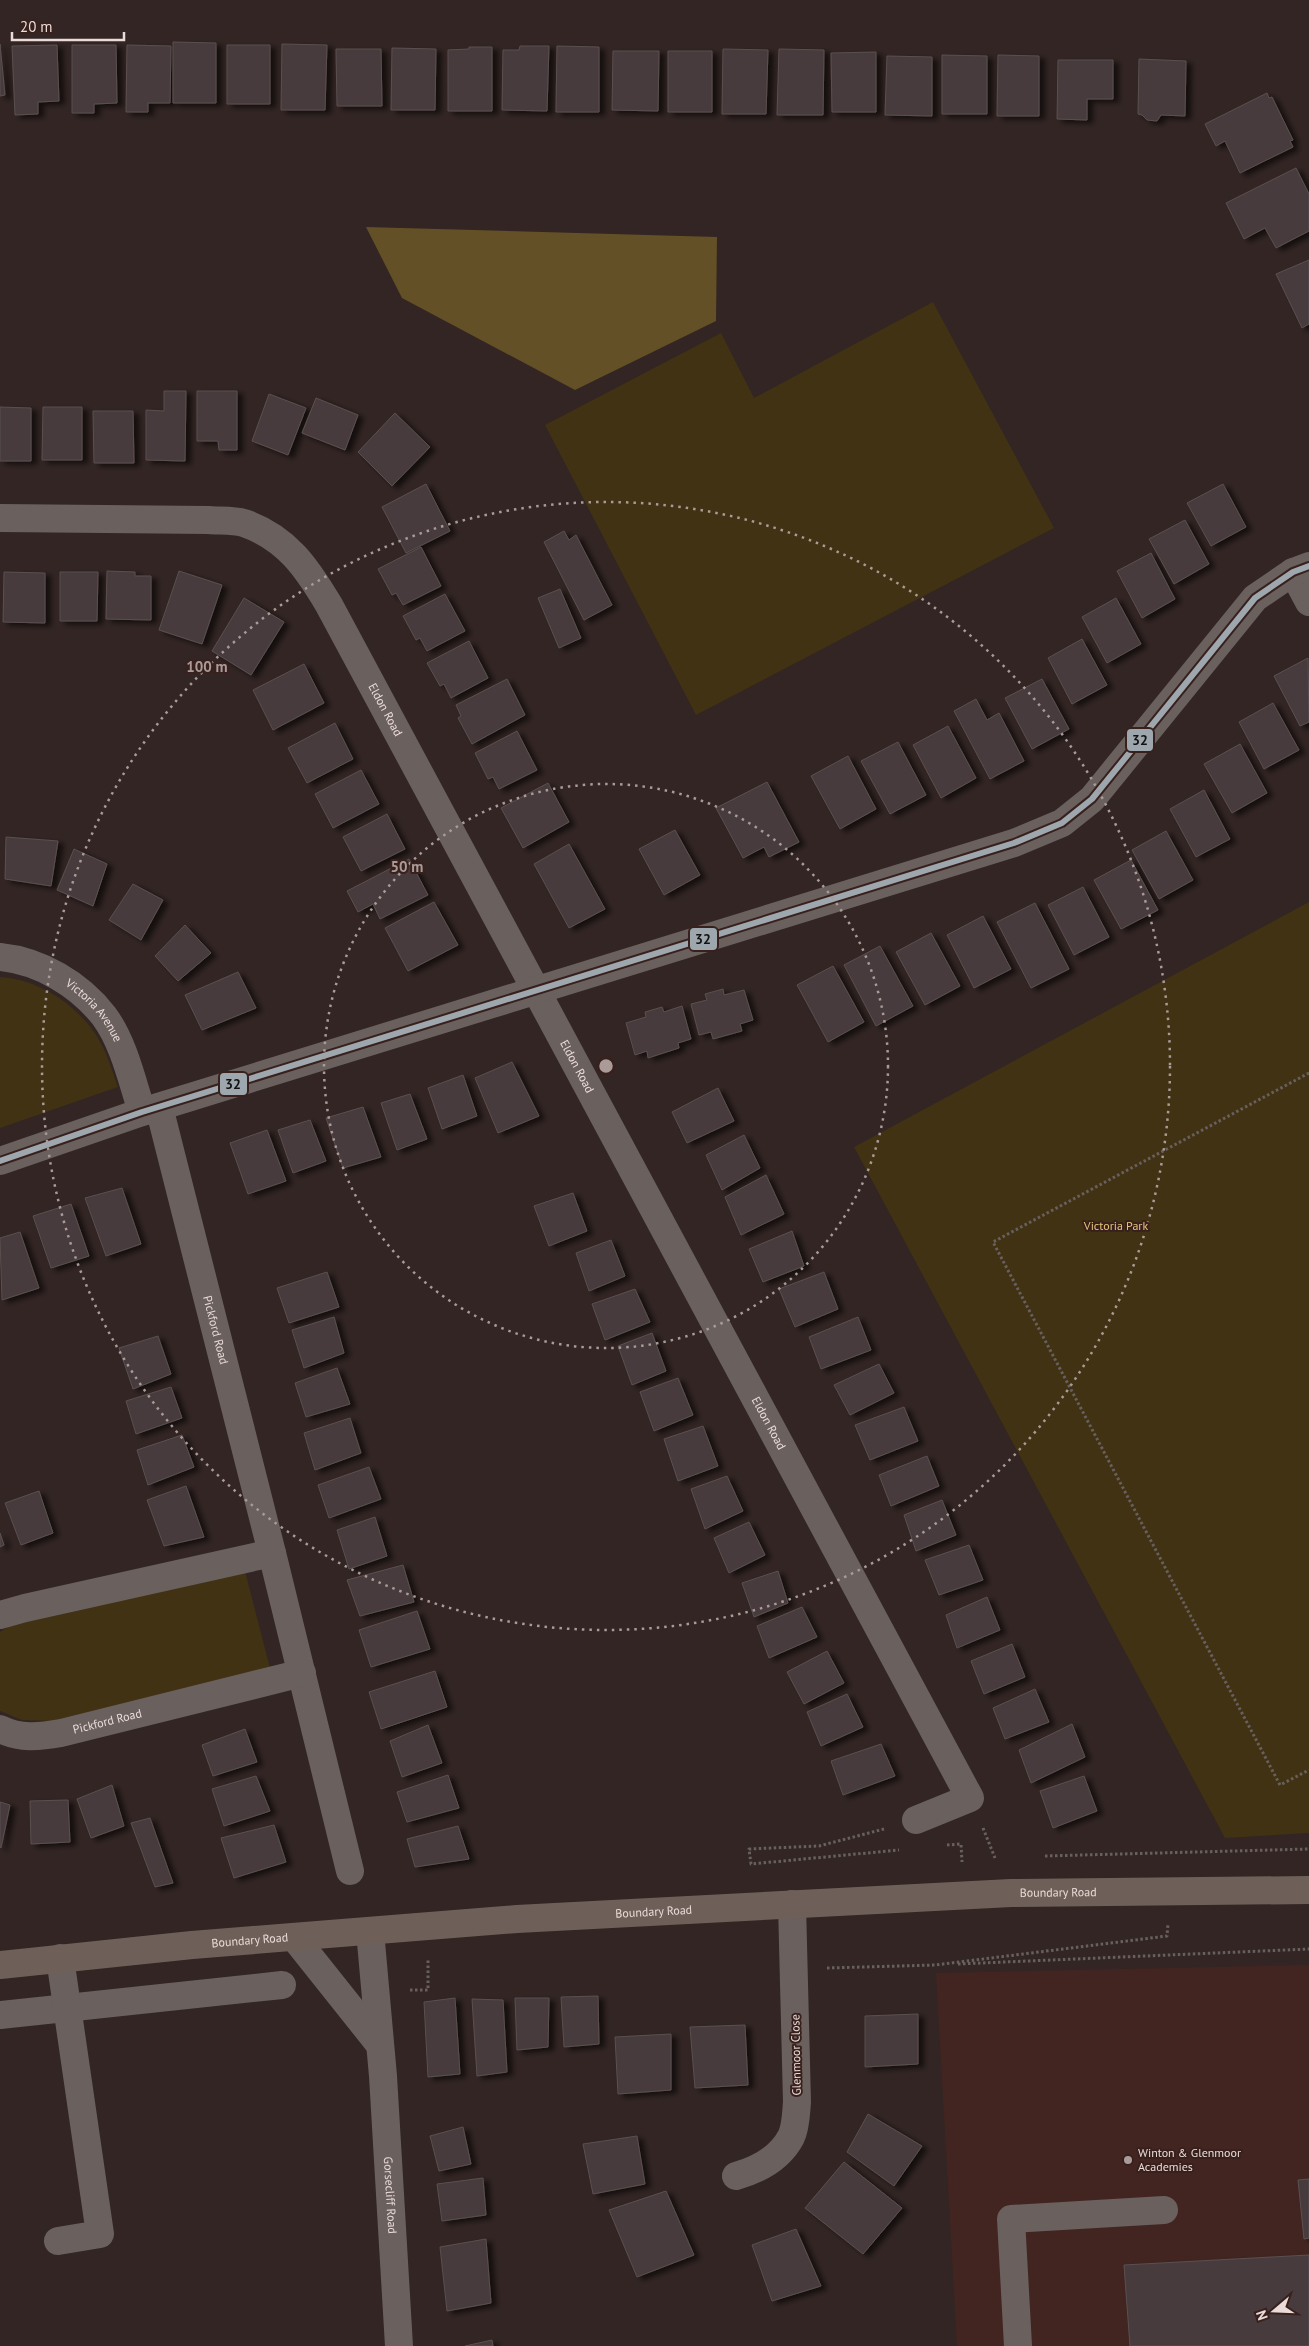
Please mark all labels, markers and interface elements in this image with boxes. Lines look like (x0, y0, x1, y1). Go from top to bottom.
scale bar (12, 10, 125, 42)
text: 20 m (20, 17, 53, 36)
text: 100 m (186, 657, 228, 676)
street label: Eldon Road (365, 680, 406, 739)
line badge: 32 (1126, 728, 1154, 752)
text: 32 (1132, 731, 1148, 749)
text: 50 m (391, 857, 423, 876)
line badge: 32 (689, 927, 718, 951)
text: 32 (695, 930, 711, 948)
street label: Victoria Avenue (62, 975, 126, 1044)
street label: Eldon Road (557, 1037, 598, 1095)
centre of rings (597, 1057, 615, 1075)
line badge: 32 (219, 1072, 248, 1096)
text: 32 (225, 1075, 241, 1093)
park label: Victoria Park (1083, 1218, 1148, 1233)
street label: Pickford Road (200, 1294, 232, 1366)
street label: Eldon Road (749, 1394, 789, 1452)
street label: Pickford Road (71, 1705, 143, 1737)
street label: Boundary Road (1020, 1884, 1097, 1900)
street label: Boundary Road (615, 1902, 692, 1921)
street label: Boundary Road (211, 1929, 289, 1950)
street label: Glenmoor Close (787, 2014, 804, 2096)
place label: Winton & Glenmoor Academies (1138, 2145, 1241, 2174)
marker: Winton & Glenmoor Academies (1122, 2154, 1134, 2166)
street label: Gorsecliff Road (381, 2156, 400, 2234)
north arrow (1249, 2286, 1299, 2336)
text: N (1252, 2308, 1272, 2323)

